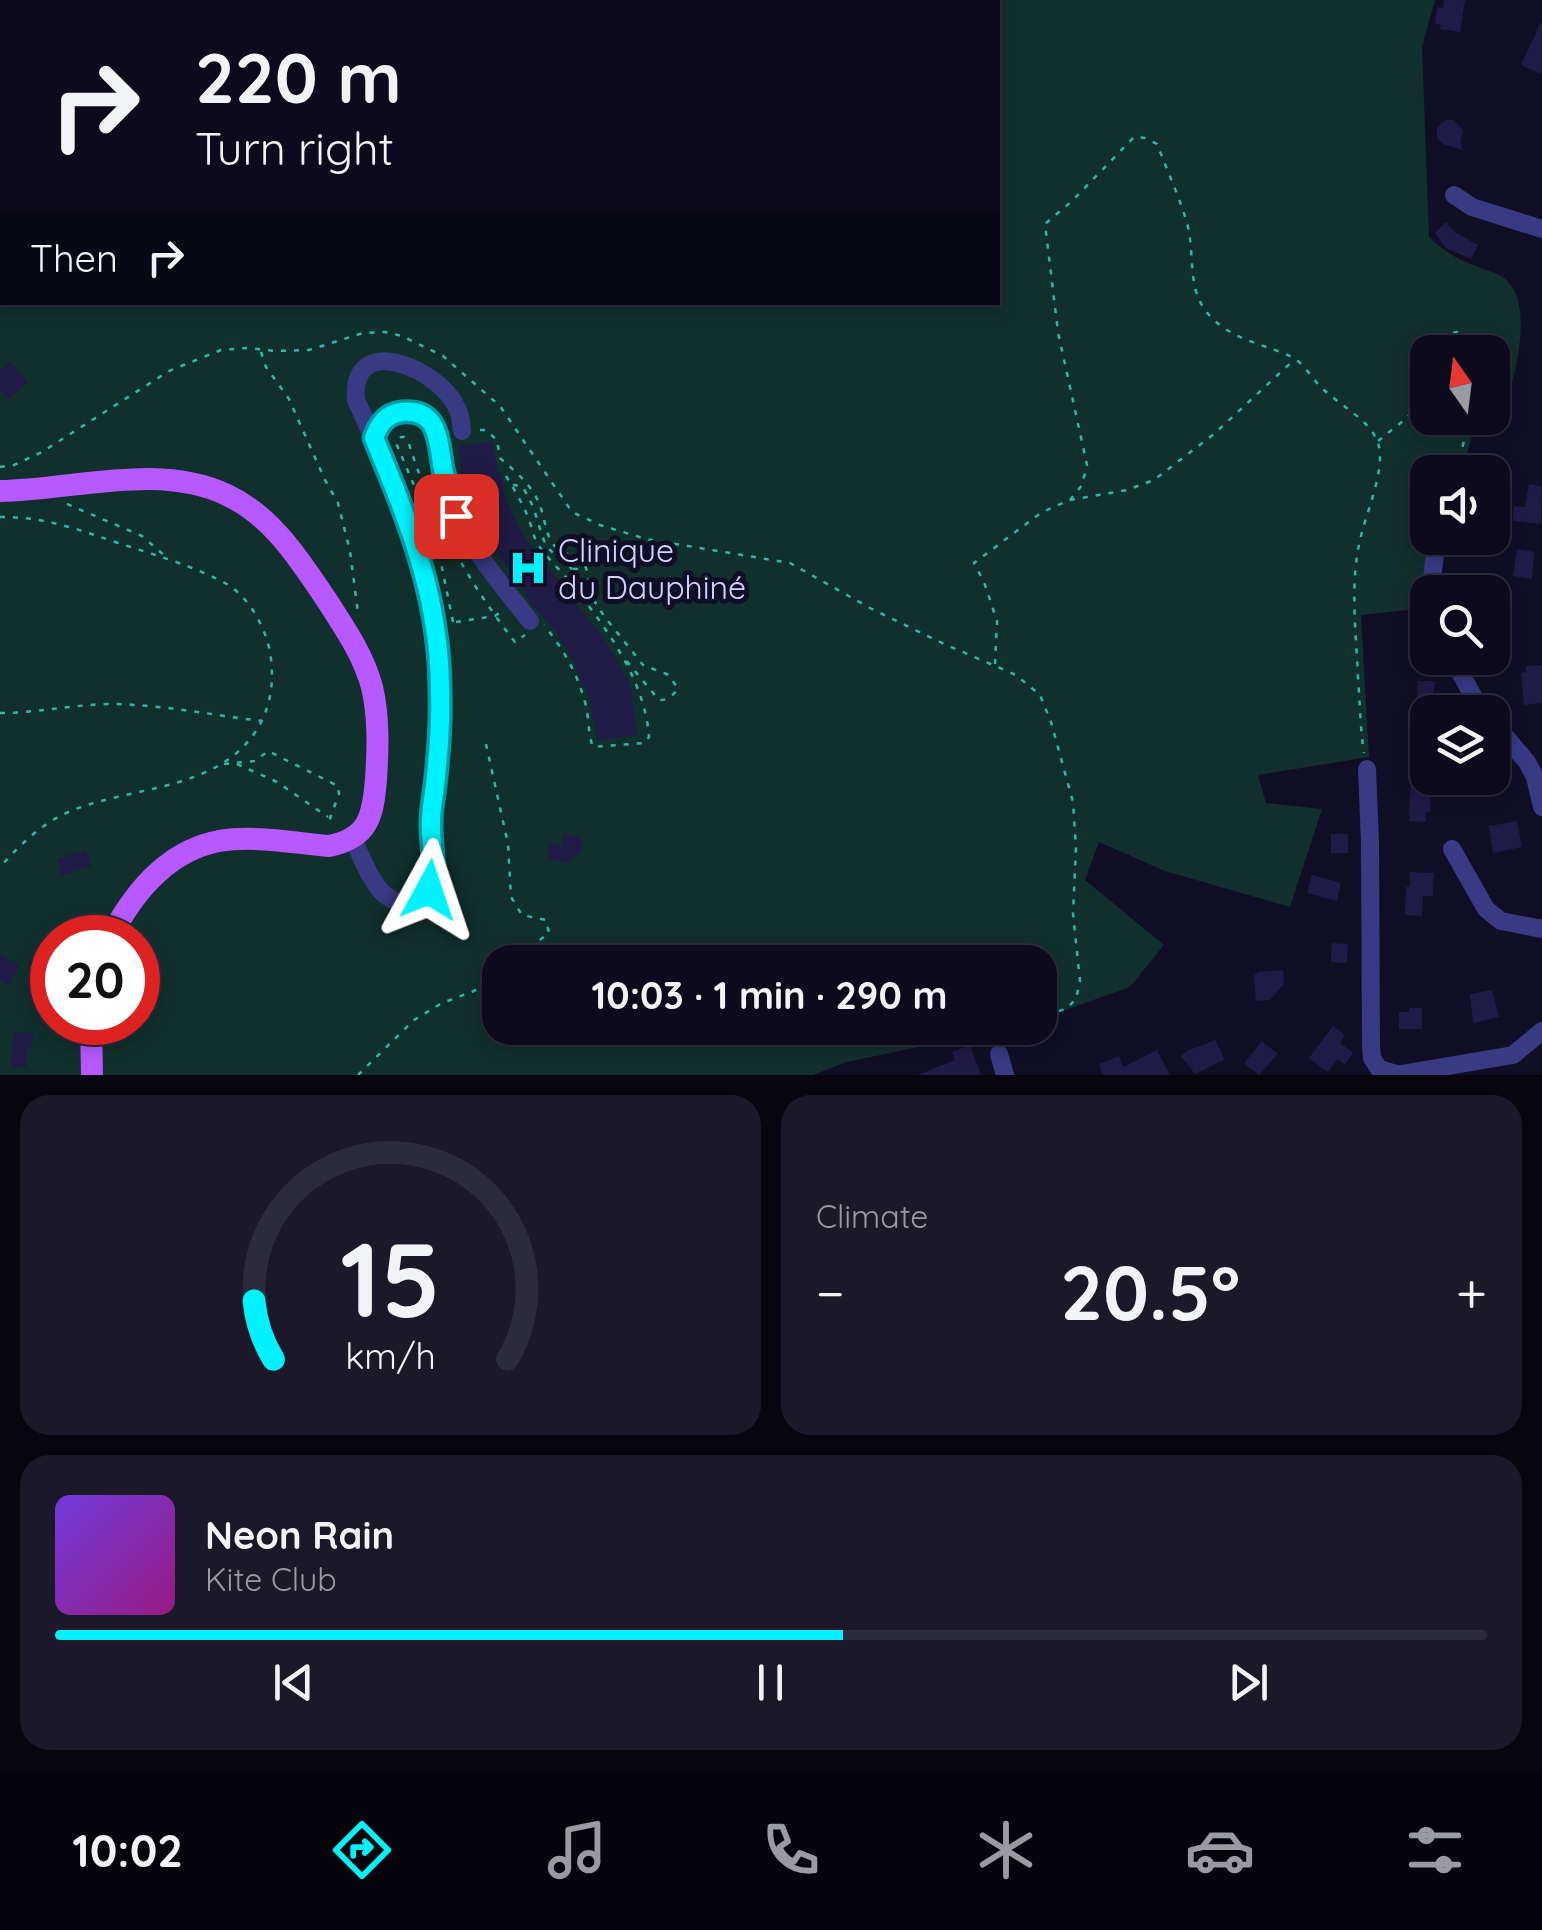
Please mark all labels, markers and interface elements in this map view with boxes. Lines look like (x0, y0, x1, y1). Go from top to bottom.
text: 220 m (195, 33, 402, 121)
icon: right (30, 40, 160, 170)
text: Turn right (195, 120, 394, 176)
icon: right (138, 230, 193, 285)
text: Then (30, 234, 118, 282)
north arrow (1410, 335, 1510, 435)
map controls (1410, 335, 1510, 795)
button: sound (1410, 455, 1510, 555)
pin (414, 474, 499, 559)
icon: arrive (429, 489, 484, 544)
place label: Clinique du Dauphiné (558, 530, 746, 607)
hospital icon: Clinique du Dauphiné (507, 547, 549, 589)
button: search (1410, 575, 1510, 675)
button: layers (1410, 695, 1510, 795)
position arrow (377, 838, 481, 942)
speed limit sign: 20 (30, 915, 160, 1045)
text: 10:03 · 1 min · 290 m (592, 971, 947, 1019)
text: Climate (816, 1196, 928, 1236)
text: 15 (340, 1213, 441, 1343)
text: 20.5° (1060, 1245, 1240, 1339)
text: − (816, 1258, 845, 1327)
text: + (1456, 1258, 1487, 1327)
text: km/h (345, 1333, 436, 1378)
text: Neon Rain (205, 1511, 394, 1559)
text: Kite Club (205, 1559, 337, 1599)
icon: previous (266, 1655, 321, 1710)
icon: pause (743, 1655, 798, 1710)
icon: next (1221, 1655, 1276, 1710)
icon: directions (327, 1815, 397, 1885)
icon: music (542, 1815, 612, 1885)
icon: phone (756, 1815, 826, 1885)
icon: climate (971, 1815, 1041, 1885)
icon: car (1185, 1815, 1255, 1885)
icon: filters (1400, 1815, 1470, 1885)
text: 10:02 (72, 1822, 183, 1878)

